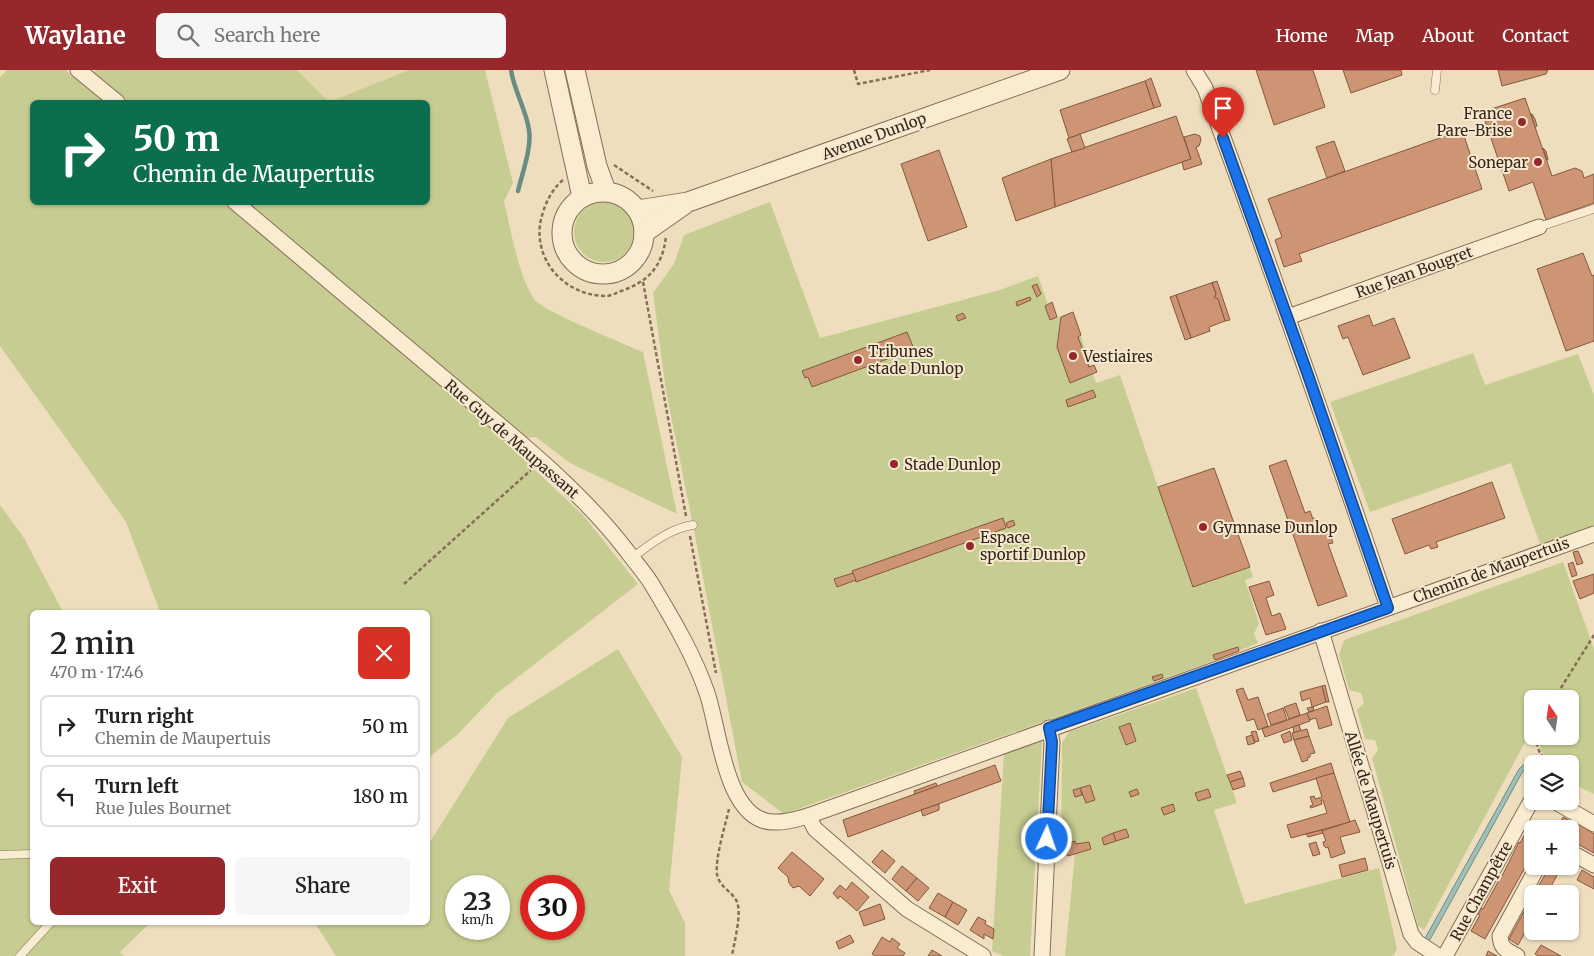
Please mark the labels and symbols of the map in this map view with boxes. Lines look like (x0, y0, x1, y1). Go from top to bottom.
pin (1202, 87, 1244, 138)
place label: France Pare-Brise (1436, 104, 1512, 140)
street label: Avenue Dunlop (818, 108, 929, 164)
marker: France Pare-Brise (1516, 116, 1528, 128)
place label: Sonepar (1468, 153, 1528, 172)
marker: Sonepar (1532, 156, 1544, 168)
street label: Rue Jean Bougret (1353, 242, 1475, 302)
place label: Tribunes stade Dunlop (868, 342, 963, 378)
place label: Vestiaires (1082, 347, 1153, 366)
marker: Vestiaires (1067, 350, 1079, 362)
marker: Tribunes stade Dunlop (852, 354, 864, 366)
street label: Rue Guy de Maupassant (441, 375, 583, 503)
place label: Stade Dunlop (904, 455, 1001, 474)
marker: Stade Dunlop (888, 458, 900, 470)
place label: Gymnase Dunlop (1213, 518, 1338, 537)
marker: Gymnase Dunlop (1197, 521, 1209, 533)
place label: Espace sportif Dunlop (980, 528, 1086, 564)
street label: Chemin de Maupertuis (1410, 533, 1572, 607)
marker: Espace sportif Dunlop (964, 540, 976, 552)
north arrow (1524, 690, 1579, 745)
street label: Allée de Maupertuis (1341, 728, 1401, 872)
position arrow (1020, 812, 1072, 864)
street label: Rue Champêtre (1446, 838, 1516, 944)
speed limit sign: 30 (520, 875, 585, 940)

